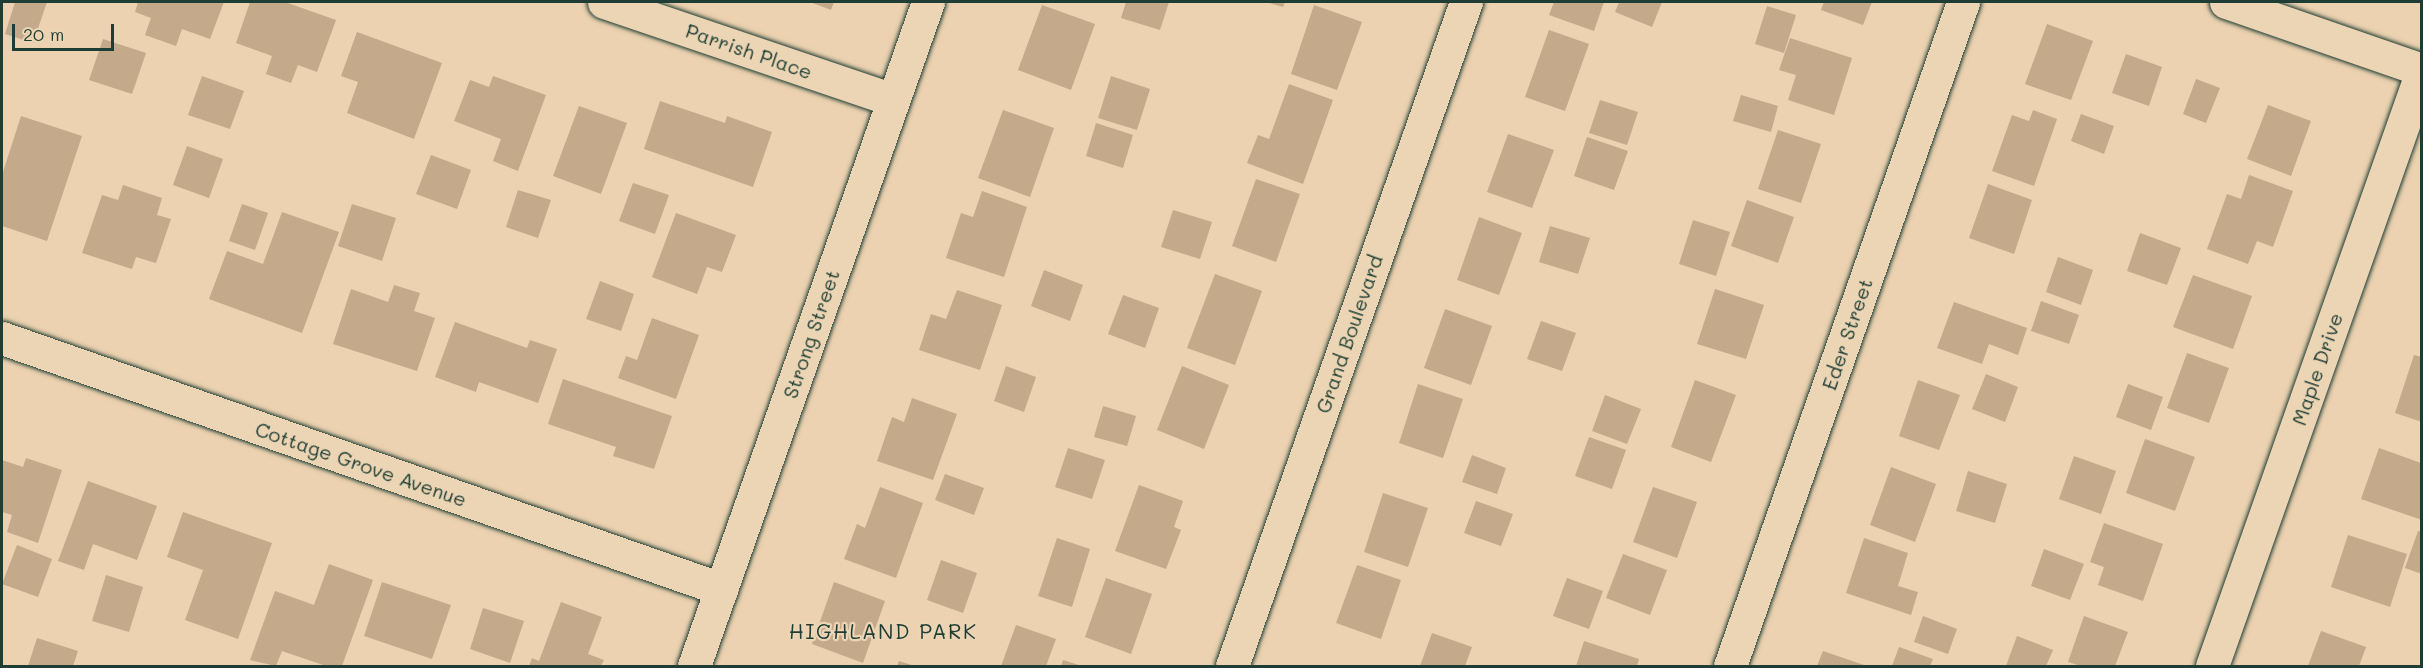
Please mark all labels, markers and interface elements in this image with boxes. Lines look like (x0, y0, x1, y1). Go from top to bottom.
scale bar (15, 12, 117, 50)
street label: Parrish Place (683, 18, 815, 84)
text: 20 m (23, 22, 64, 46)
street label: Grand Boulevard (1311, 252, 1387, 416)
street label: Strong Street (778, 266, 844, 402)
street label: Eder Street (1817, 275, 1877, 393)
street label: Maple Drive (2287, 310, 2347, 428)
street label: Cottage Grove Avenue (252, 417, 470, 511)
district label: HIGHLAND PARK (789, 618, 977, 644)

